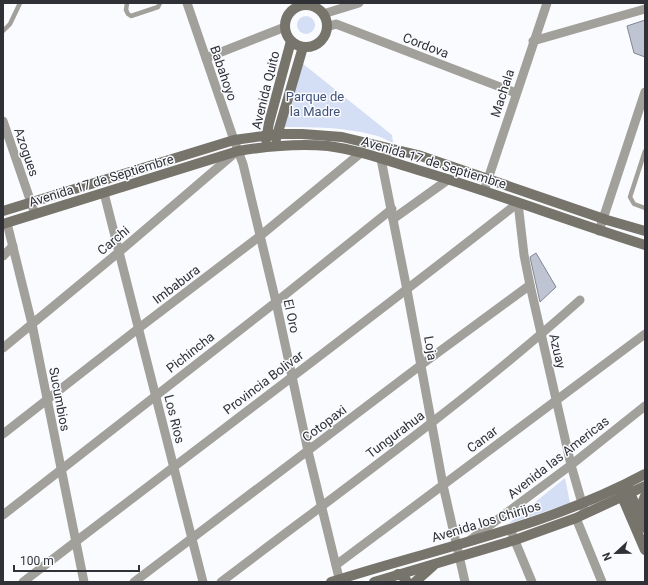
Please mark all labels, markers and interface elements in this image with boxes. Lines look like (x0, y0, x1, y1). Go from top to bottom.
street label: Cordova (401, 30, 451, 61)
street label: Babahoyo (207, 44, 240, 103)
street label: Avenida Quito (249, 49, 282, 131)
street label: Machala (488, 67, 517, 119)
park label: Parque de la Madre (286, 89, 344, 119)
street label: Azogues (11, 126, 42, 179)
street label: Avenida 17 de Septiembre (360, 133, 508, 192)
street label: Avenida 17 de Septiembre (27, 151, 175, 210)
street label: Carchi (94, 223, 132, 258)
street label: Imbabura (150, 262, 203, 307)
street label: El Oro (281, 298, 302, 334)
street label: Pichincha (163, 329, 217, 376)
street label: Azuay (546, 332, 569, 370)
street label: Loja (421, 335, 440, 362)
street label: Provincia Bolivar (220, 347, 307, 417)
street label: Sucumbios (46, 366, 73, 433)
street label: Los Rios (161, 393, 188, 445)
street label: Cotopaxi (299, 402, 349, 445)
street label: Tungurahua (363, 408, 427, 461)
street label: Avenida las Americas (505, 413, 612, 502)
street label: Canar (464, 423, 501, 456)
street label: Avenida los Chirijos (430, 498, 543, 545)
north arrow (596, 533, 636, 573)
scale bar (14, 547, 139, 573)
text: N (600, 550, 615, 563)
text: 100 m (20, 554, 54, 568)

